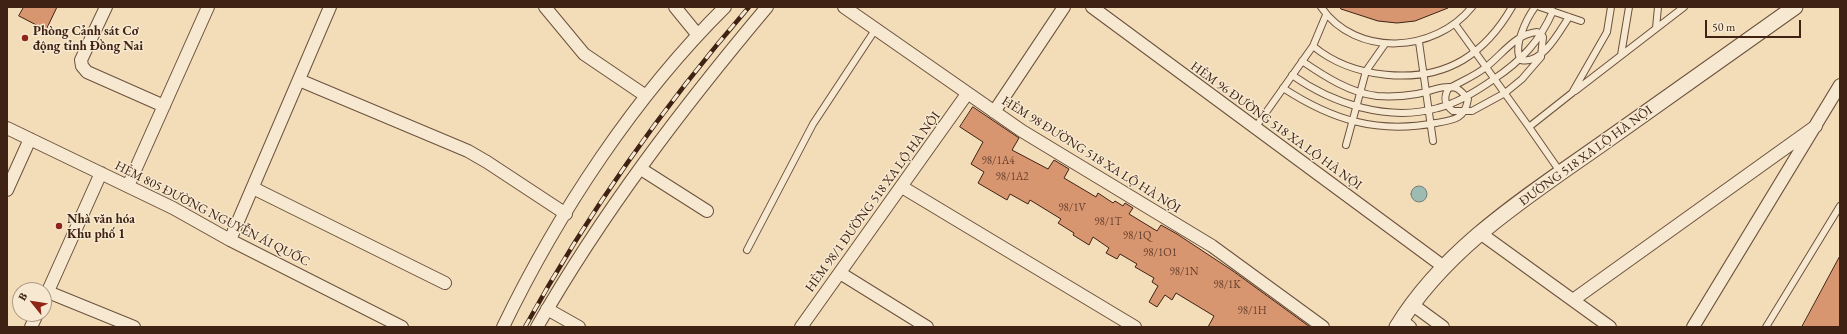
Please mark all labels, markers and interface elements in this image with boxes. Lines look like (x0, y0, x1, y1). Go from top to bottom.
scale bar (1707, 12, 1803, 38)
text: 50 m (1712, 19, 1735, 35)
place label: Phòng Cảnh sát Cơ động tỉnh Đồng Nai (33, 23, 143, 54)
marker: Phòng Cảnh sát Cơ động tỉnh Đồng Nai (20, 33, 30, 43)
street label: HẺM 96 ĐƯỜNG 518 XA LỘ HÀ NỘI (1187, 59, 1365, 193)
street label: HẺM 98 ĐƯỜNG 518 XA LỘ HÀ NỘI (999, 93, 1183, 217)
street label: ĐƯỜNG 518 XA LỘ HÀ NỘI (1516, 102, 1656, 210)
street label: HẺM 98/1 ĐƯỜNG 518 XA LỘ HÀ NỘI (802, 109, 944, 295)
house number: 98/1A4 (981, 154, 1015, 168)
street label: HẺM 805 ĐƯỜNG NGUYỄN ÁI QUỐC (112, 158, 312, 270)
house number: 98/1A2 (995, 170, 1029, 184)
house number: 98/1V (1058, 201, 1086, 215)
place label: Nhà văn hóa Khu phố 1 (67, 211, 135, 242)
house number: 98/1T (1094, 215, 1122, 229)
marker: Nhà văn hóa Khu phố 1 (54, 221, 64, 231)
house number: 98/1Q (1123, 229, 1151, 243)
house number: 98/1O1 (1143, 246, 1177, 260)
house number: 98/1N (1170, 265, 1198, 279)
house number: 98/1K (1213, 278, 1241, 292)
north arrow (12, 282, 52, 322)
text: B (15, 290, 30, 303)
house number: 98/1H (1237, 304, 1267, 318)

